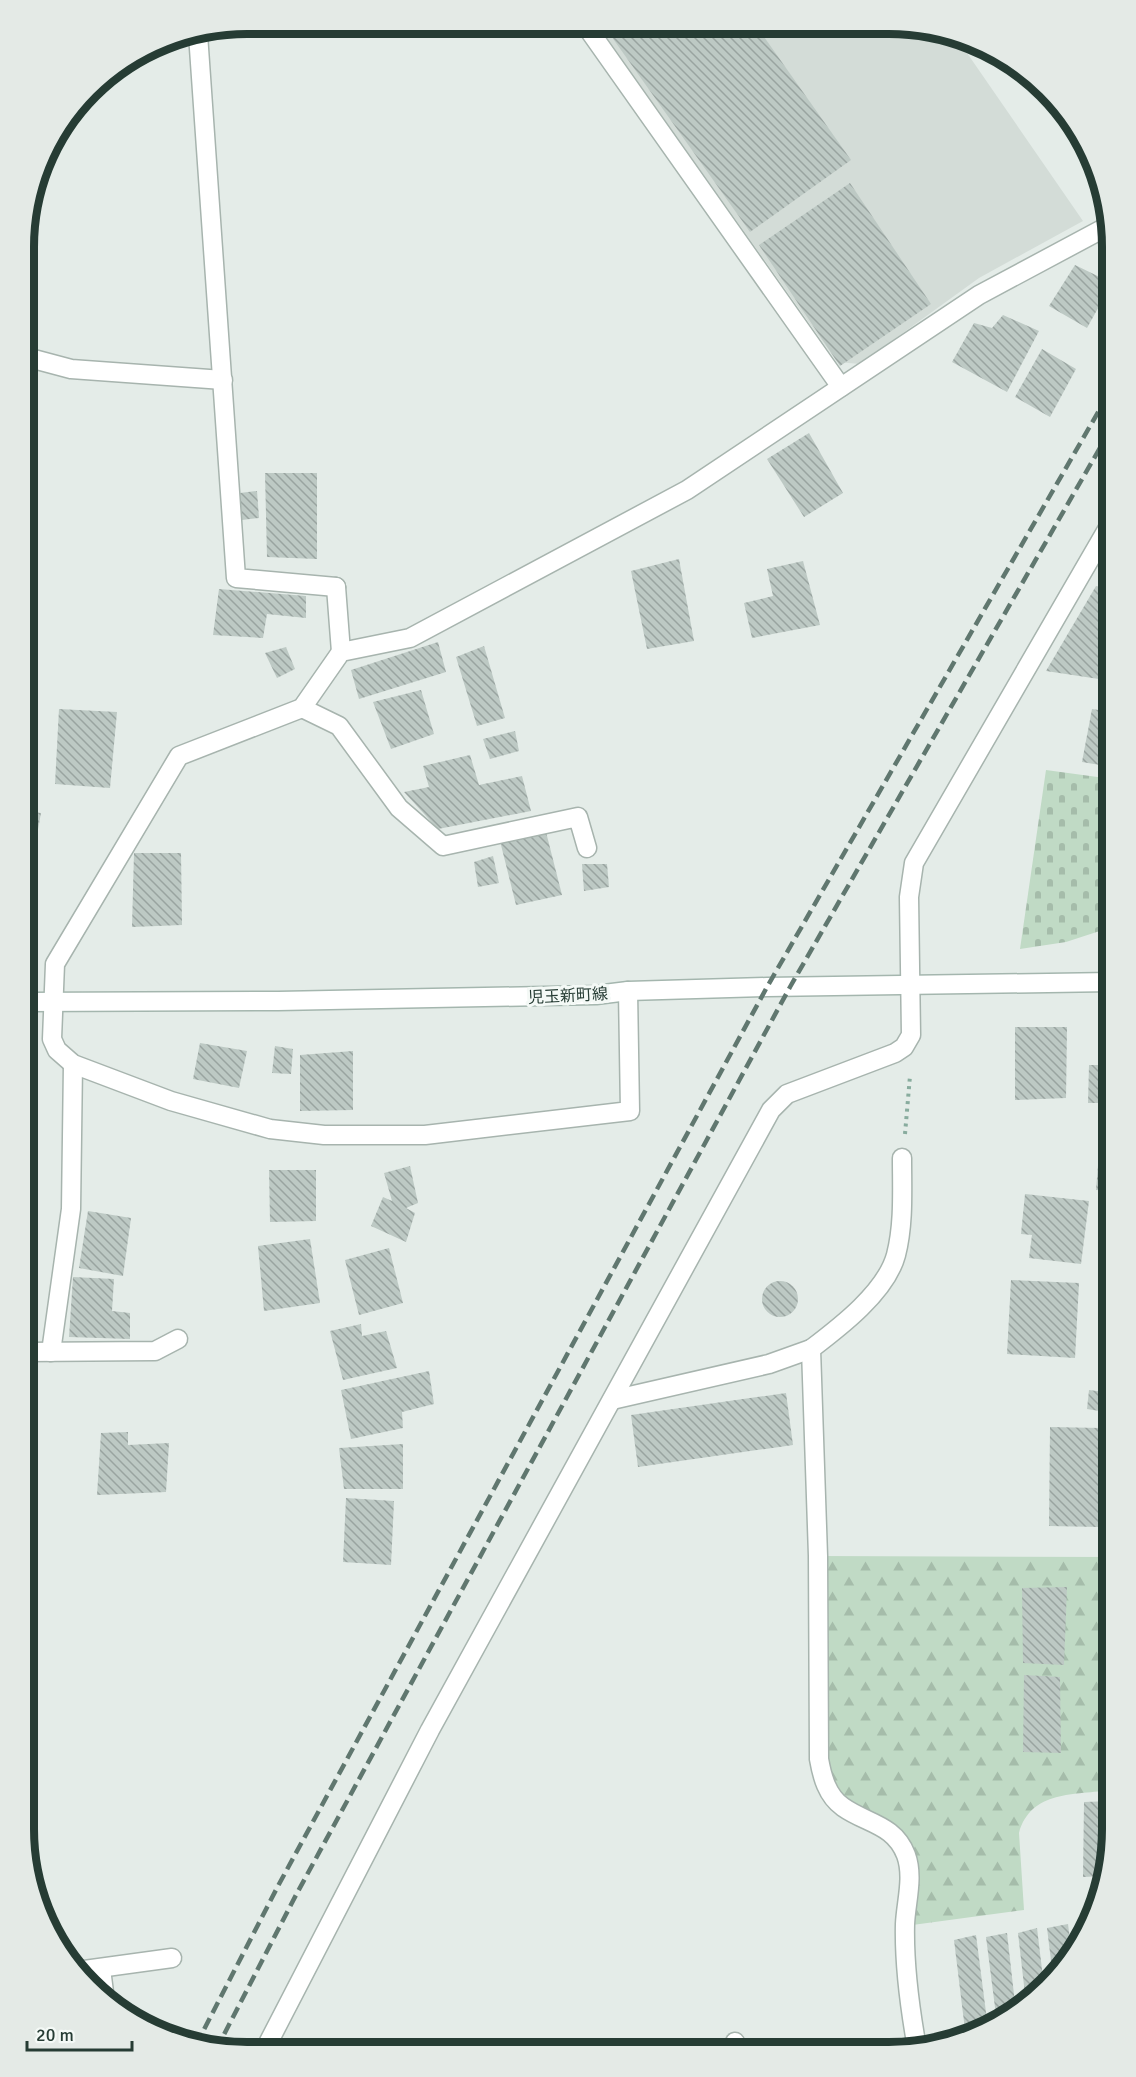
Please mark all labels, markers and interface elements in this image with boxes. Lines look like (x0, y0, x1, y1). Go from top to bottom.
street label: 児玉新町線 (528, 984, 609, 1008)
scale bar (27, 2014, 132, 2052)
text: 20 m (36, 2024, 74, 2046)

